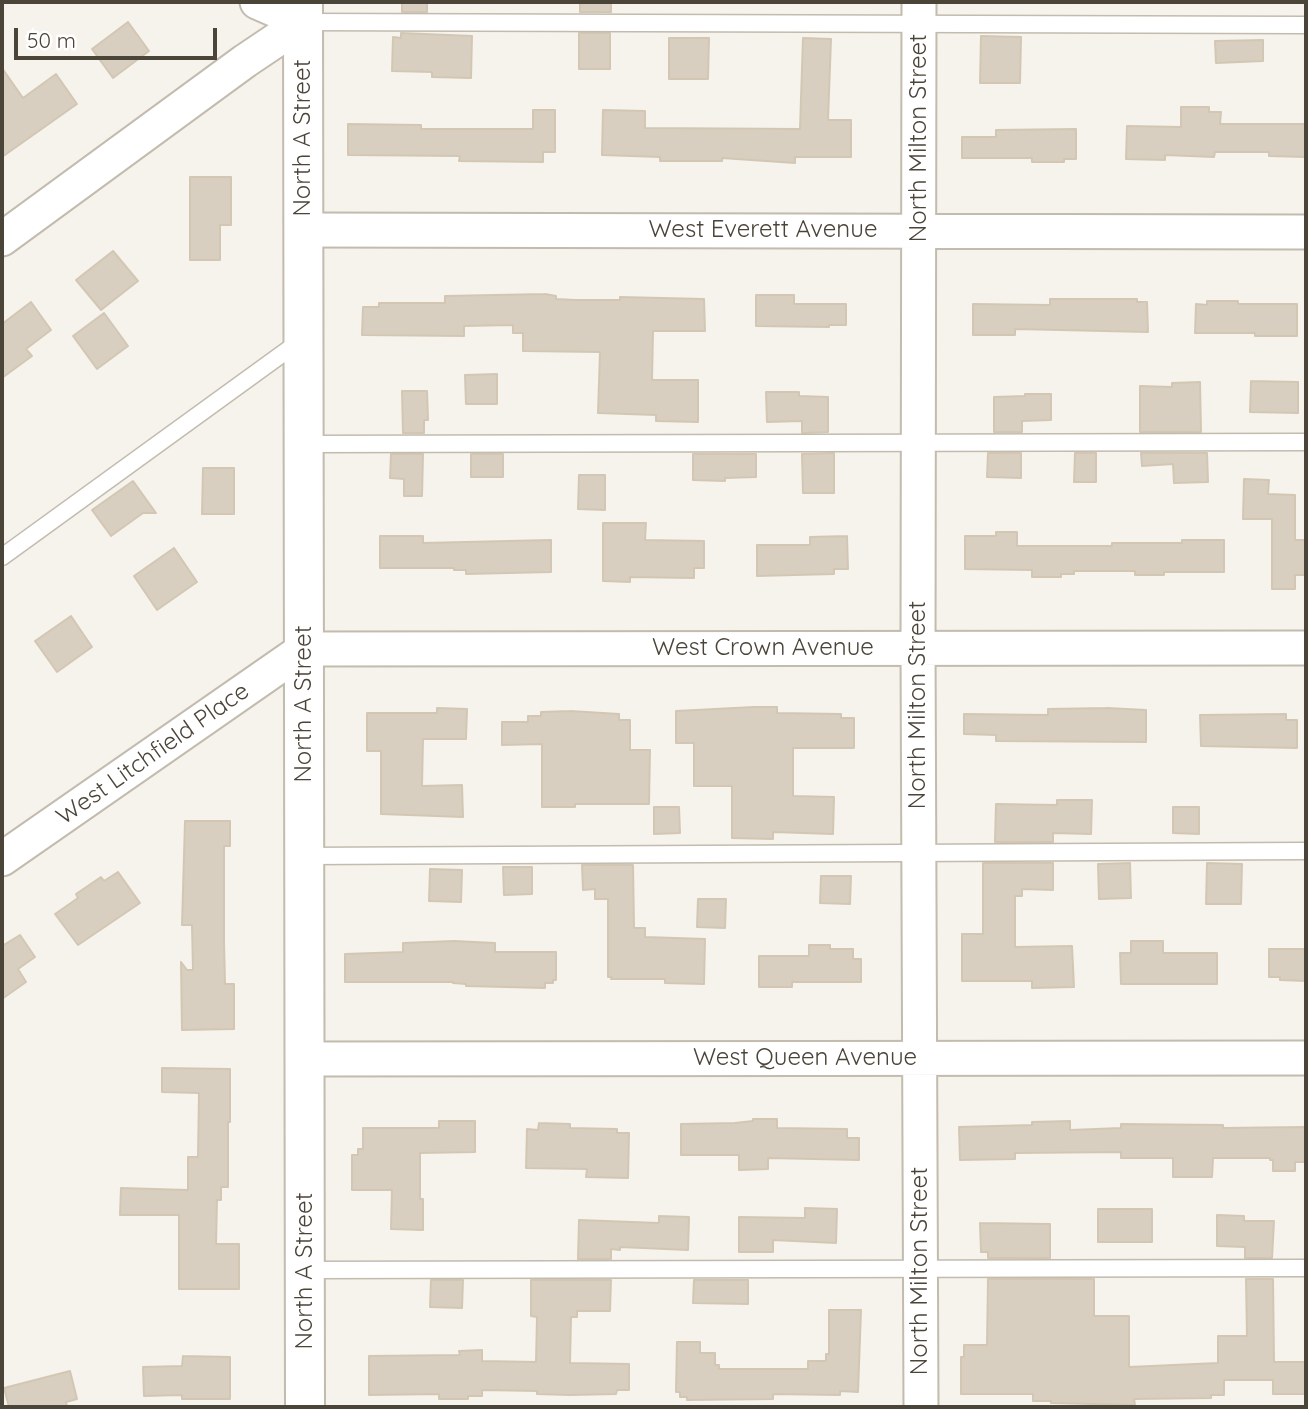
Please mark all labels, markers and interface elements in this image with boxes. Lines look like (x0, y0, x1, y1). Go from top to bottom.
scale bar (18, 14, 220, 58)
text: 50 m (27, 27, 76, 53)
street label: North Milton Street (905, 34, 933, 242)
street label: North A Street (289, 59, 317, 217)
street label: West Everett Avenue (649, 216, 877, 244)
street label: North Milton Street (904, 601, 932, 809)
street label: North A Street (290, 625, 318, 783)
street label: West Crown Avenue (652, 634, 874, 662)
street label: West Litchfield Place (51, 677, 255, 831)
street label: West Queen Avenue (693, 1044, 917, 1072)
street label: North Milton Street (906, 1167, 934, 1375)
street label: North A Street (291, 1192, 319, 1350)

